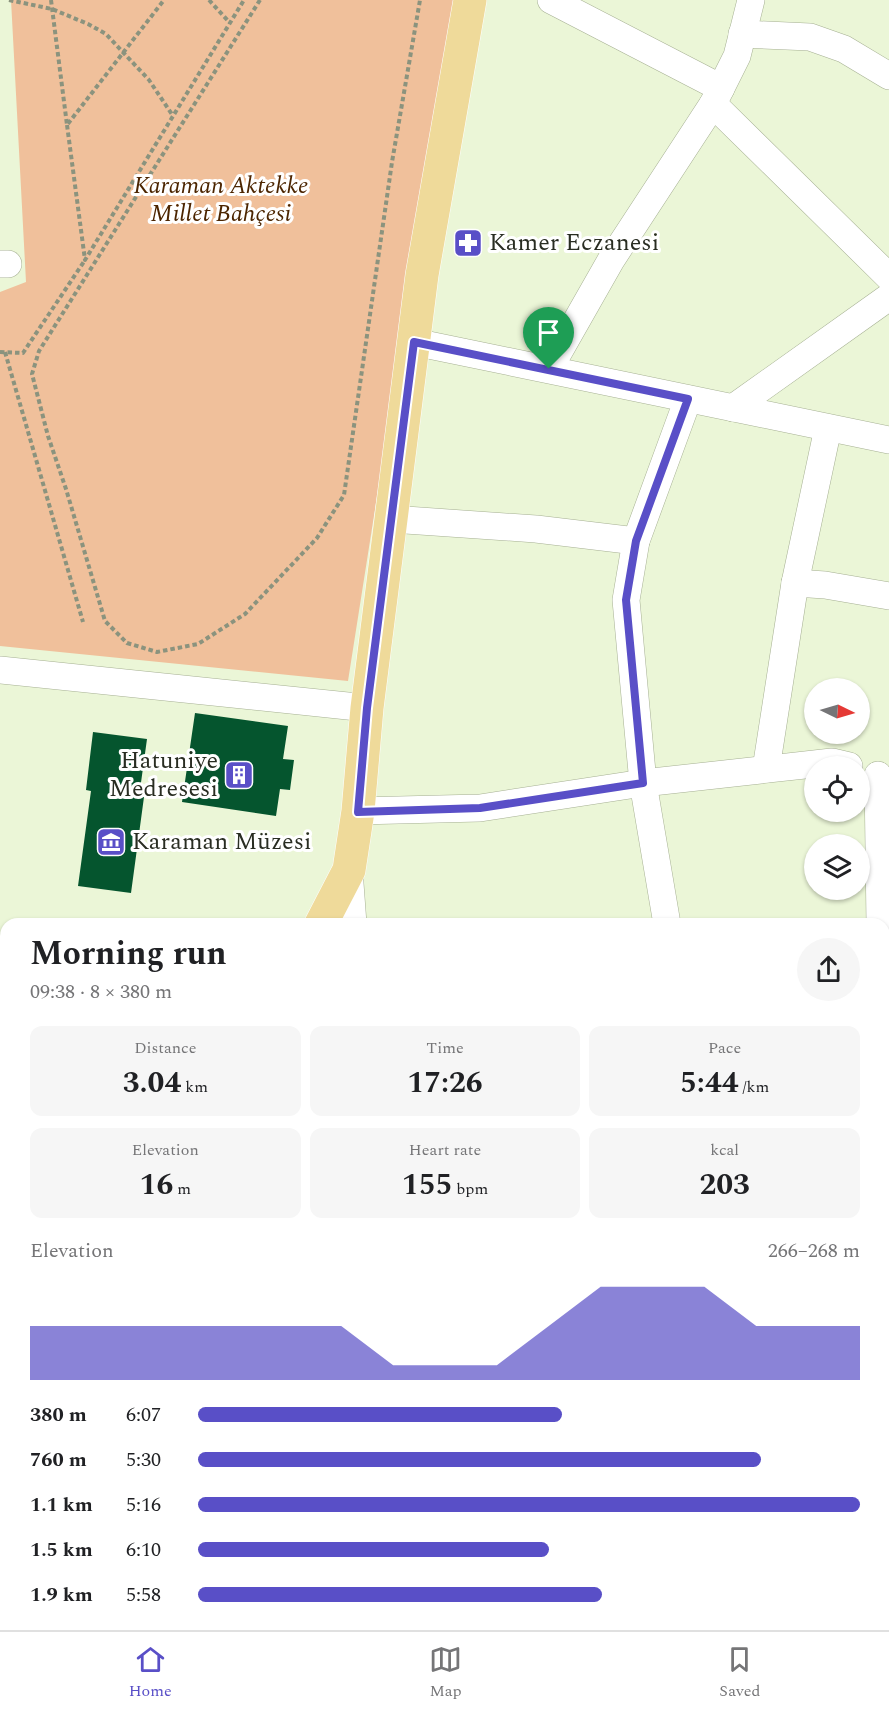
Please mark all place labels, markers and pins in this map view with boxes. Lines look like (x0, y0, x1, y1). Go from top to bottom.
place label: Kamer Eczanesi (489, 225, 659, 261)
pharmacy icon: Kamer Eczanesi (452, 227, 484, 259)
pin (523, 307, 574, 369)
place label: Hatuniye Medresesi (109, 743, 218, 807)
building icon: Hatuniye Medresesi (223, 759, 255, 791)
place label: Karaman Müzesi (132, 824, 312, 860)
museum icon: Karaman Müzesi (95, 826, 127, 858)

